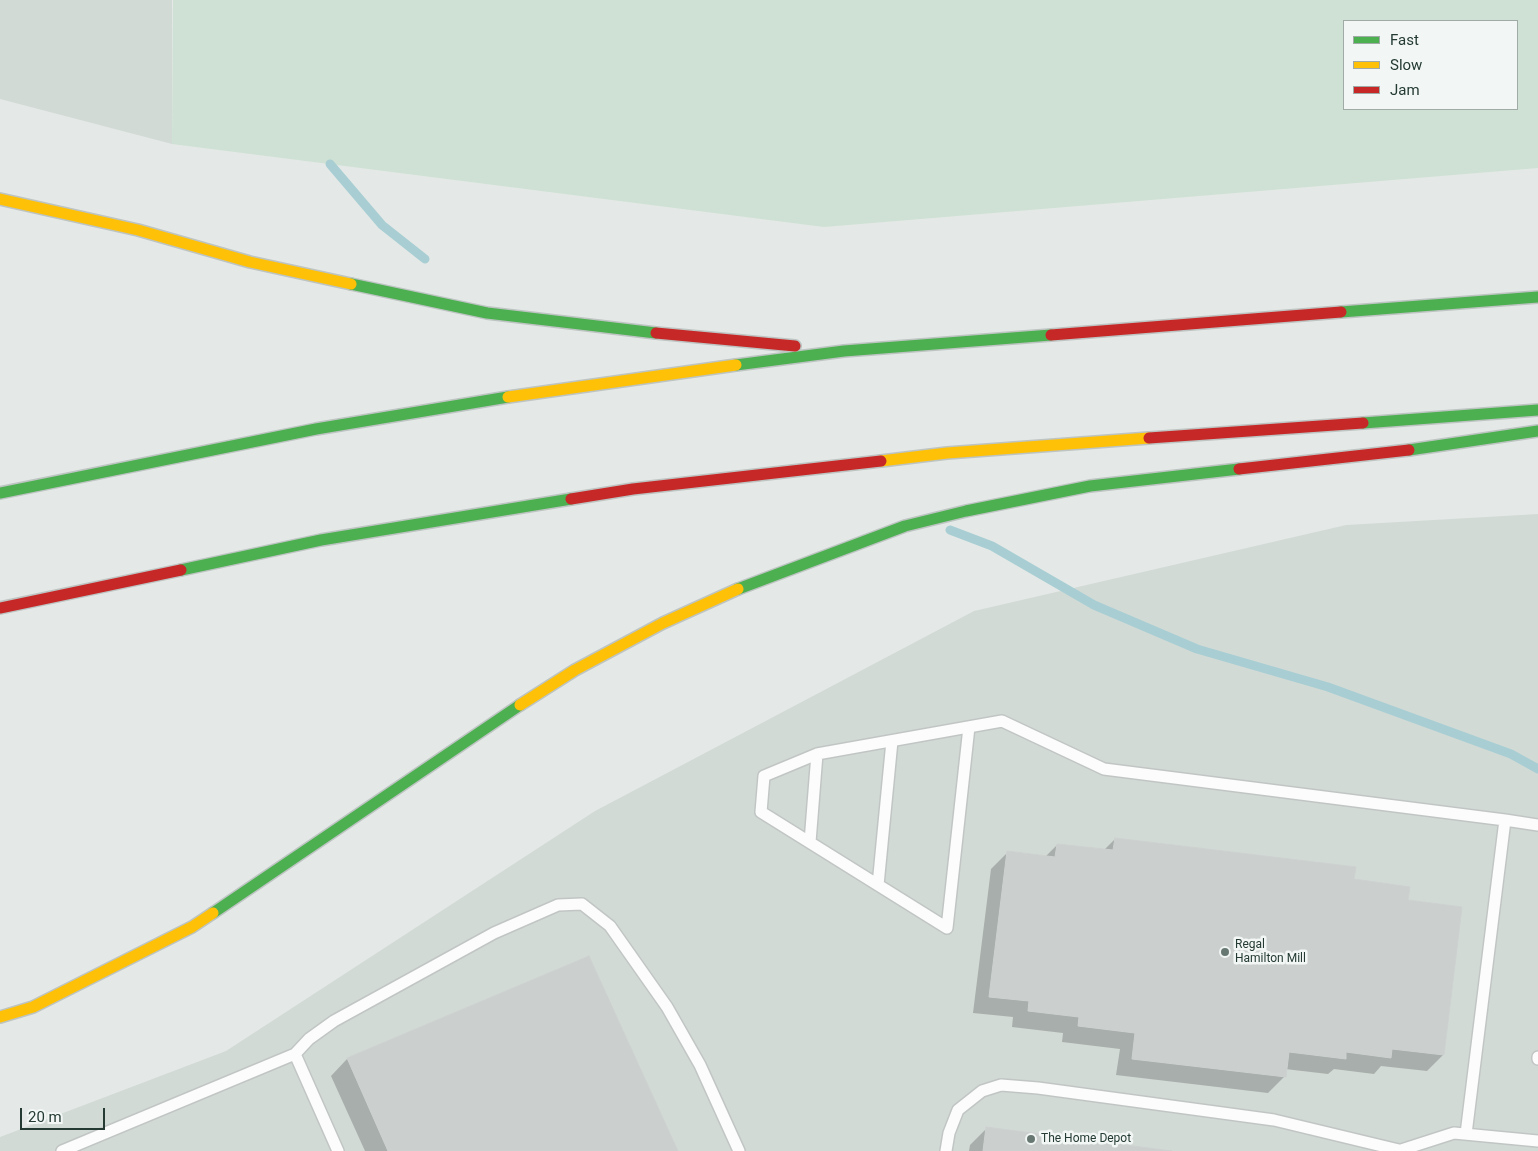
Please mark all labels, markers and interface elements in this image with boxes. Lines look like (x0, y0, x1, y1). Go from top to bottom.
legend (1343, 20, 1518, 110)
text: Fast (1390, 31, 1419, 49)
text: Slow (1390, 56, 1422, 74)
text: Jam (1390, 81, 1420, 99)
place label: Regal Hamilton Mill (1235, 938, 1306, 966)
marker: Regal Hamilton Mill (1219, 946, 1231, 958)
scale bar (22, 1098, 108, 1130)
text: 20 m (28, 1108, 62, 1126)
place label: The Home Depot (1041, 1132, 1131, 1146)
marker: The Home Depot (1025, 1133, 1037, 1145)

